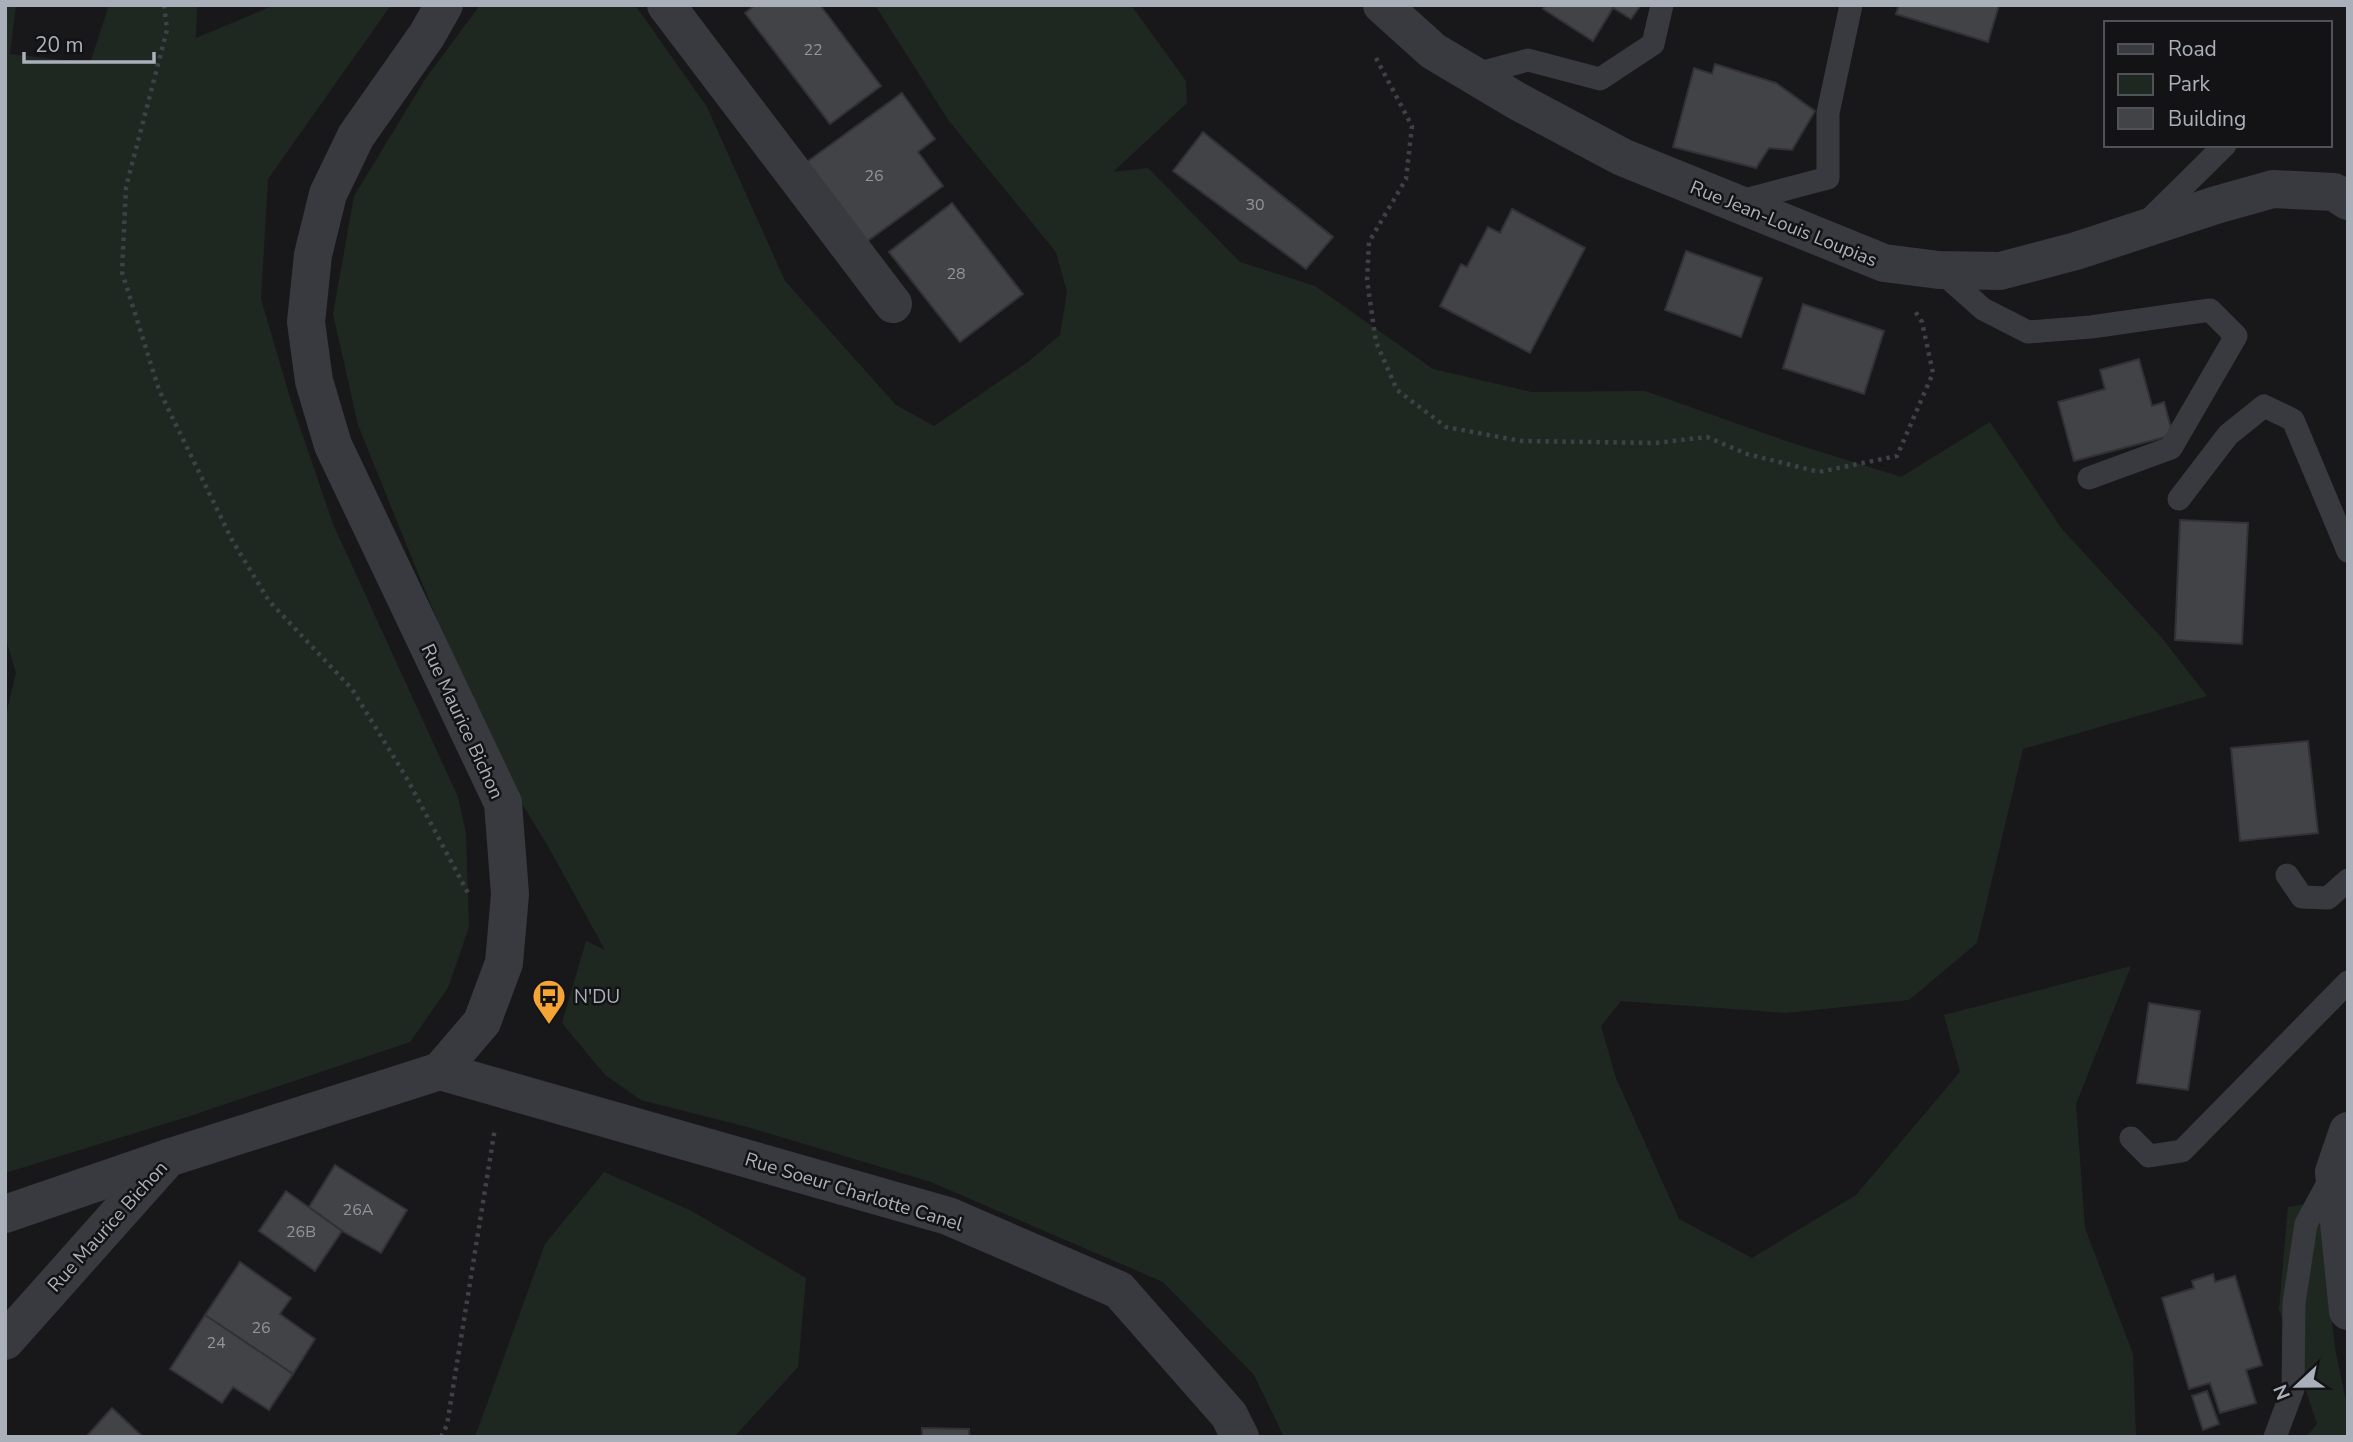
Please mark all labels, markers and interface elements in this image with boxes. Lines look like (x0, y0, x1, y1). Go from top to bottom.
scale bar (24, 21, 154, 65)
legend (2104, 21, 2332, 147)
text: 20 m (35, 31, 84, 59)
text: Road (2168, 35, 2217, 63)
house number: 22 (803, 39, 823, 61)
text: Park (2168, 70, 2210, 98)
text: Building (2168, 105, 2246, 133)
house number: 26 (864, 165, 884, 187)
street label: Rue Jean-Louis Loupias (1686, 174, 1881, 273)
house number: 30 (1245, 194, 1265, 216)
house number: 28 (946, 263, 966, 285)
street label: Rue Maurice Bichon (415, 640, 509, 803)
bus stop icon: N'DU (530, 977, 568, 1026)
place label: N'DU (574, 984, 620, 1010)
street label: Rue Soeur Charlotte Canel (742, 1146, 966, 1238)
street label: Rue Maurice Bichon (42, 1155, 174, 1298)
house number: 26A (343, 1199, 374, 1221)
house number: 26B (286, 1221, 316, 1243)
house number: 26 (251, 1317, 271, 1339)
house number: 24 (206, 1332, 226, 1354)
north arrow (2262, 1351, 2332, 1421)
text: N (2267, 1381, 2297, 1403)

